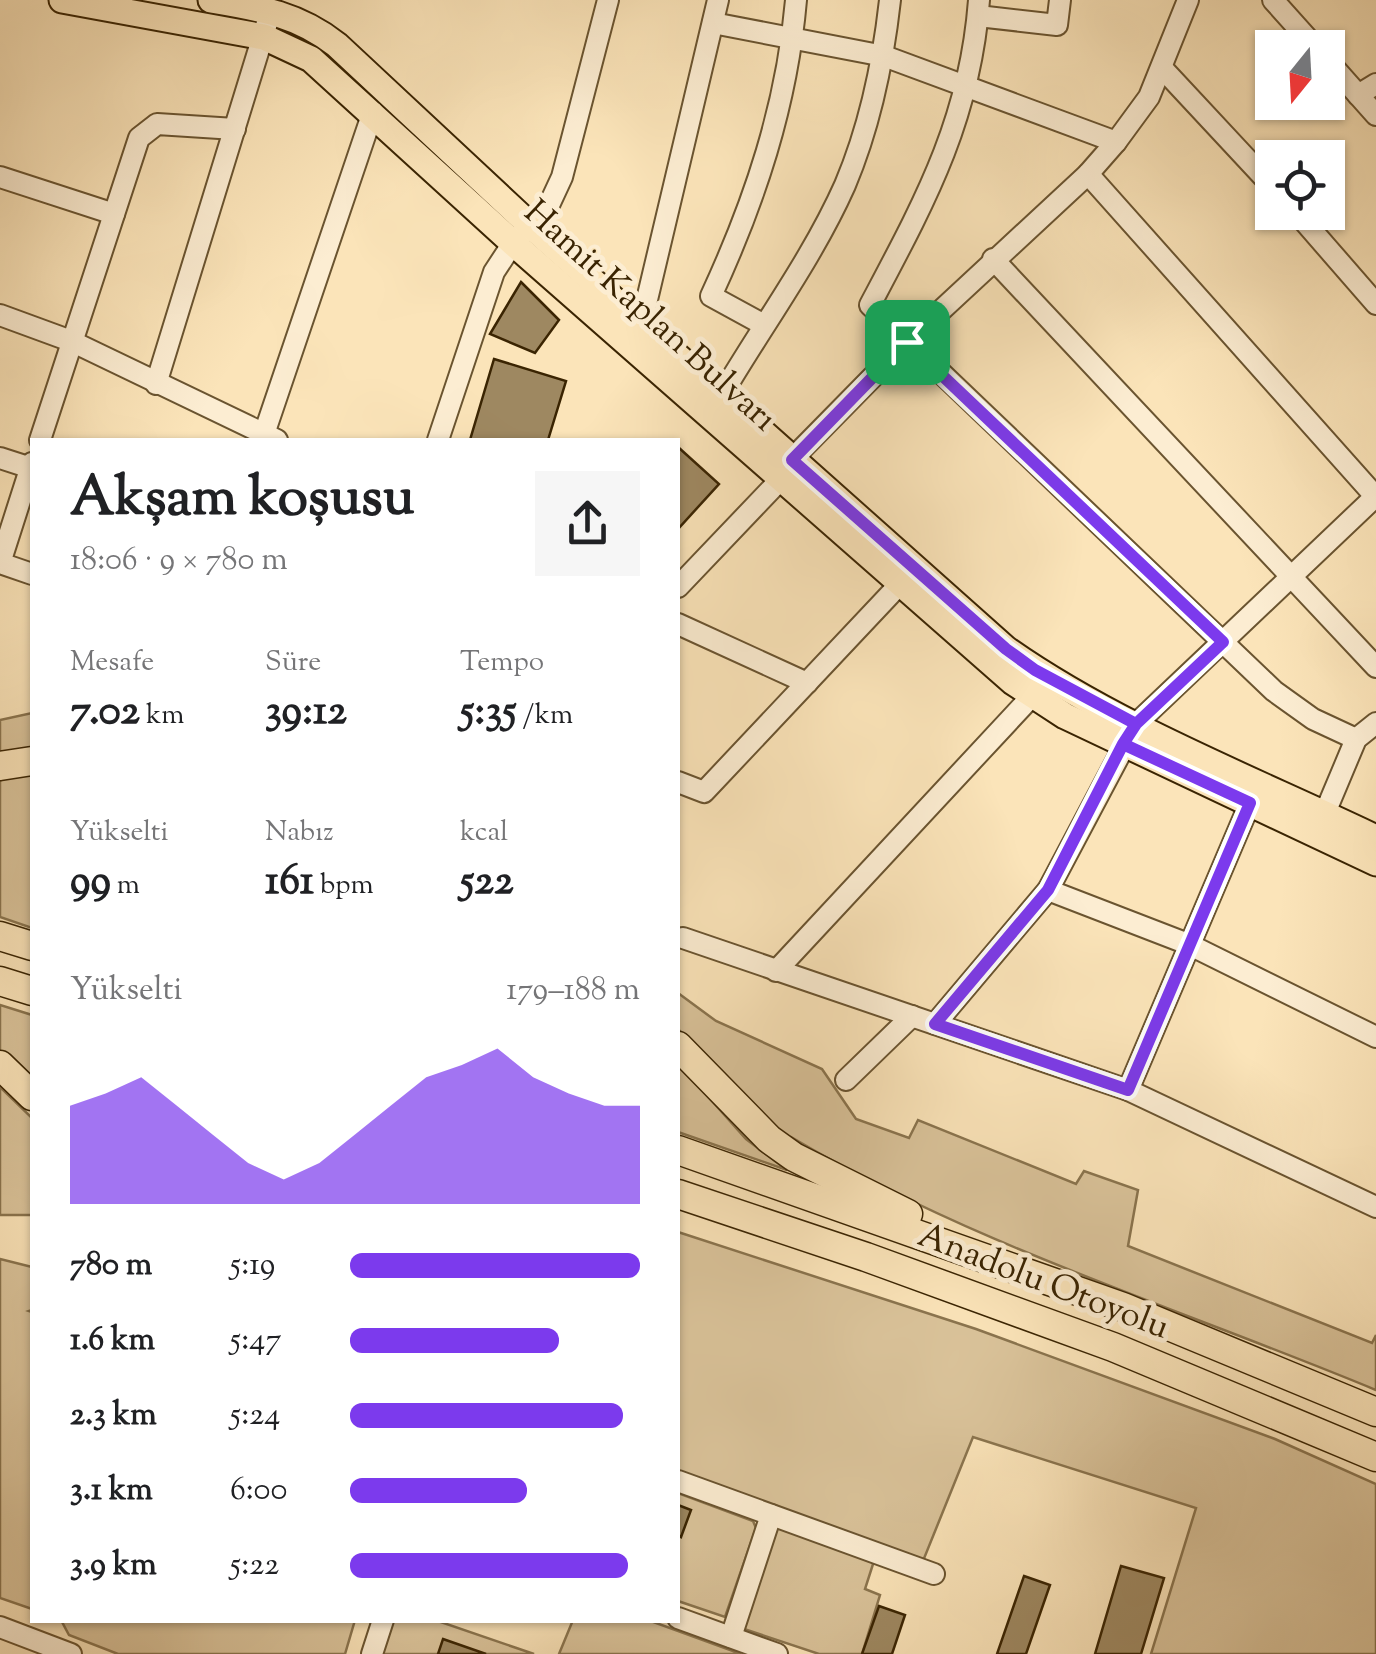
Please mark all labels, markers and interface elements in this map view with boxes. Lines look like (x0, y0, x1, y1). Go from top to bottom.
north arrow (1255, 30, 1345, 120)
map controls (1255, 30, 1345, 230)
button: locate (1255, 140, 1345, 230)
street label: Hamit Kaplan Bulvarı (511, 189, 787, 445)
pin (865, 300, 950, 385)
icon: arrive (880, 315, 935, 370)
text: Akşam koşusu (70, 461, 414, 540)
button: share (535, 471, 640, 576)
text: 18:06 · 9 × 780 m (70, 538, 288, 584)
text: Mesafe (70, 643, 154, 683)
text: Süre (265, 643, 321, 683)
text: Tempo (460, 643, 544, 683)
text: 7.02 (70, 683, 140, 743)
text: 39:12 (265, 683, 347, 743)
text: 5:35 (460, 683, 517, 743)
text: km (140, 696, 184, 736)
text: /km (517, 696, 573, 736)
text: Yükselti (70, 813, 168, 853)
text: Nabız (265, 813, 334, 853)
text: kcal (460, 813, 508, 853)
text: 99 (70, 853, 111, 913)
text: 161 (265, 853, 314, 913)
text: 522 (460, 853, 514, 913)
text: m (111, 866, 140, 906)
text: bpm (314, 866, 374, 906)
text: Yükselti (70, 968, 182, 1014)
text: 179–188 m (506, 968, 640, 1014)
street label: Anadolu Otoyolu (910, 1212, 1176, 1354)
text: 780 m (70, 1243, 152, 1289)
text: 5:19 (230, 1243, 275, 1289)
text: 1.6 km (70, 1318, 155, 1364)
text: 5:47 (230, 1318, 281, 1364)
text: 2.3 km (70, 1393, 157, 1439)
text: 5:24 (230, 1393, 280, 1439)
text: 3.1 km (70, 1468, 153, 1514)
text: 6:00 (230, 1468, 287, 1514)
text: 3.9 km (70, 1543, 157, 1589)
text: 5:22 (230, 1543, 279, 1589)

